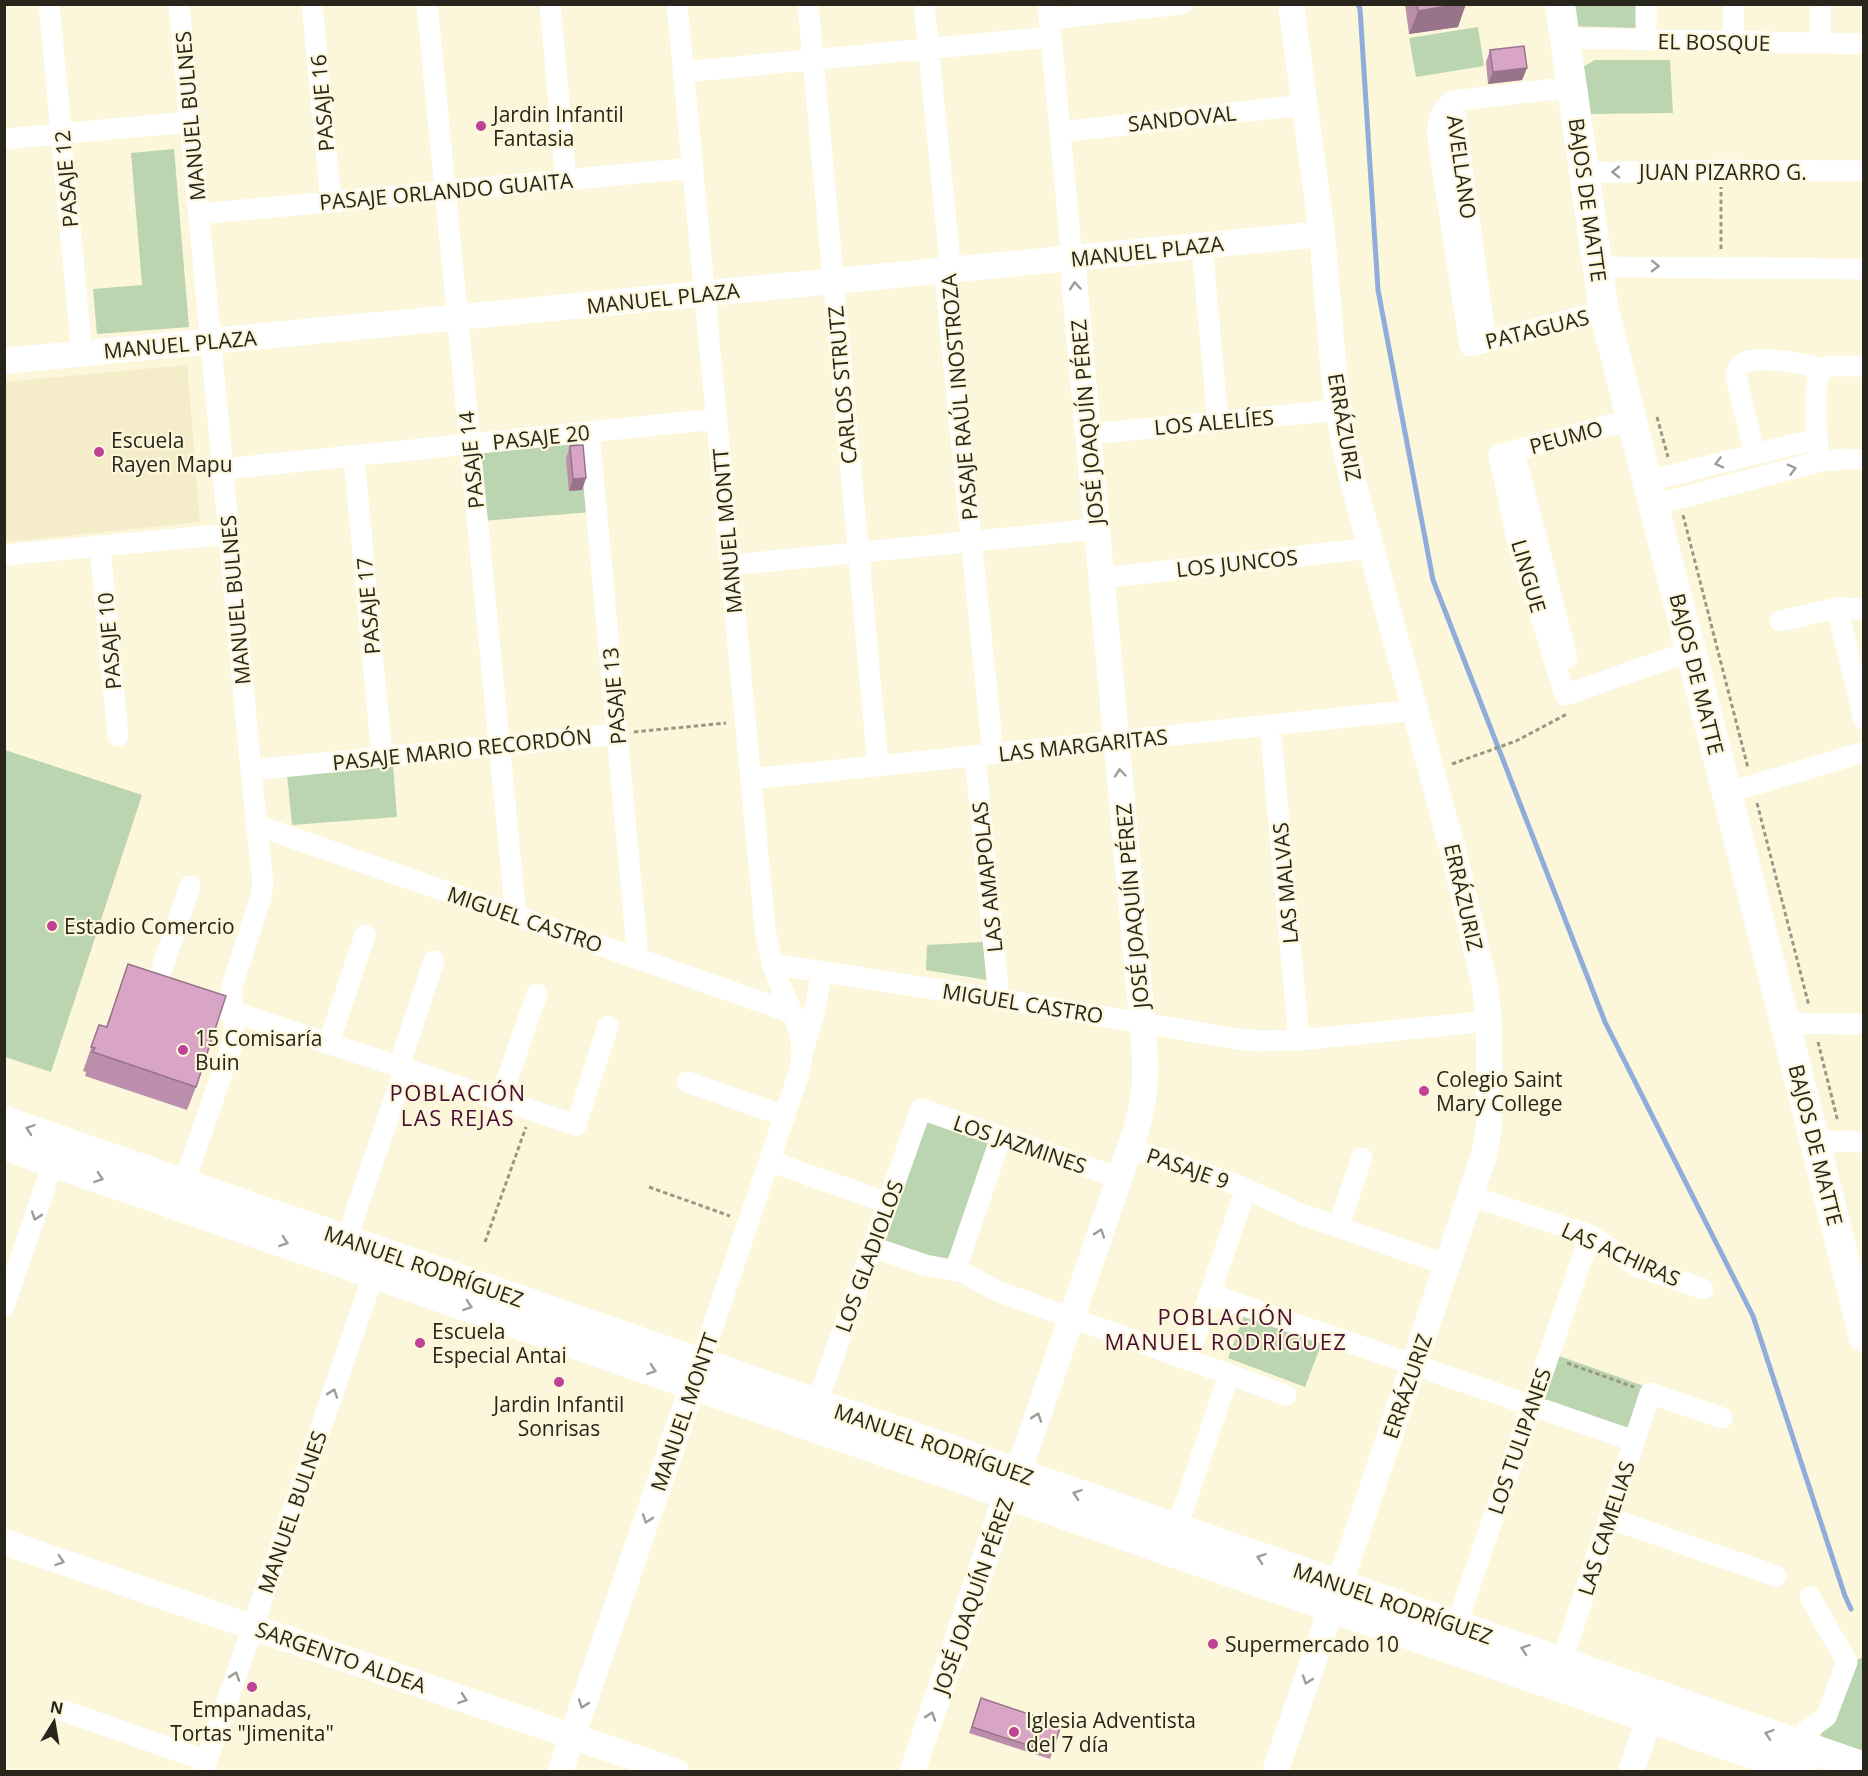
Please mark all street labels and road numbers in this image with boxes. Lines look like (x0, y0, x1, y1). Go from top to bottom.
street label: EL BOSQUE (1657, 27, 1771, 57)
street label: MANUEL BULNES (169, 30, 211, 202)
street label: PASAJE 16 (304, 53, 340, 153)
street label: SANDOVAL (1126, 98, 1238, 138)
street label: AVELLANO (1441, 113, 1483, 221)
street label: BAJOS DE MATTE (1563, 116, 1613, 284)
street label: PASAJE 12 (48, 129, 84, 229)
street label: JUAN PIZARRO G. (1637, 158, 1807, 186)
street label: PASAJE ORLANDO GUAITA (318, 166, 575, 216)
street label: MANUEL PLAZA (1069, 229, 1226, 273)
street label: PASAJE RAÚL INOSTROZA (934, 272, 984, 521)
street label: MANUEL PLAZA (585, 276, 742, 320)
street label: PATAGUAS (1482, 303, 1592, 355)
street label: CARLOS STRUTZ (821, 305, 863, 465)
street label: JOSÉ JOAQUÍN PÉREZ (1064, 318, 1110, 528)
street label: MANUEL PLAZA (102, 323, 258, 365)
street label: ERRÁZURIZ (1322, 371, 1368, 483)
street label: LOS ALELÍES (1153, 403, 1275, 441)
street label: PASAJE 14 (452, 410, 490, 510)
street label: PEUMO (1526, 414, 1606, 460)
street label: PASAJE 20 (491, 418, 591, 456)
street label: MANUEL MONTT (706, 447, 748, 615)
street label: MANUEL BULNES (214, 514, 256, 686)
street label: LINGUE (1505, 536, 1553, 616)
street label: LOS JUNCOS (1175, 543, 1299, 583)
street label: PASAJE 17 (350, 556, 386, 656)
street label: PASAJE 10 (91, 591, 127, 691)
street label: BAJOS DE MATTE (1663, 591, 1731, 757)
street label: PASAJE 13 (596, 646, 632, 746)
street label: PASAJE MARIO RECORDÓN (331, 721, 593, 777)
street label: LAS MARGARITAS (997, 722, 1169, 768)
street label: LAS AMAPOLAS (965, 800, 1009, 954)
street label: JOSÉ JOAQUÍN PÉREZ (1109, 802, 1155, 1012)
street label: LAS MALVAS (1266, 821, 1304, 945)
street label: ERRÁZURIZ (1438, 841, 1490, 953)
street label: MIGUEL CASTRO (444, 879, 606, 959)
street label: MIGUEL CASTRO (941, 976, 1105, 1030)
street label: BAJOS DE MATTE (1782, 1062, 1850, 1228)
street label: LOS JAZMINES (950, 1108, 1090, 1180)
street label: PASAJE 9 (1143, 1141, 1233, 1195)
street label: LOS GLADIOLOS (828, 1176, 910, 1336)
street label: LAS ACHIRAS (1557, 1215, 1685, 1293)
street label: MANUEL RODRÍGUEZ (321, 1219, 527, 1313)
street label: MANUEL MONTT (644, 1329, 724, 1495)
street label: ERRÁZURIZ (1376, 1330, 1438, 1442)
street label: LOS TULIPANES (1481, 1364, 1557, 1518)
street label: MANUEL RODRÍGUEZ (831, 1397, 1037, 1491)
street label: MANUEL BULNES (251, 1427, 333, 1597)
street label: LAS CAMELIAS (1571, 1457, 1641, 1599)
street label: JOSÉ JOAQUÍN PÉREZ (926, 1494, 1020, 1700)
street label: MANUEL RODRÍGUEZ (1290, 1556, 1496, 1650)
street label: SARGENTO ALDEA (252, 1615, 431, 1699)

